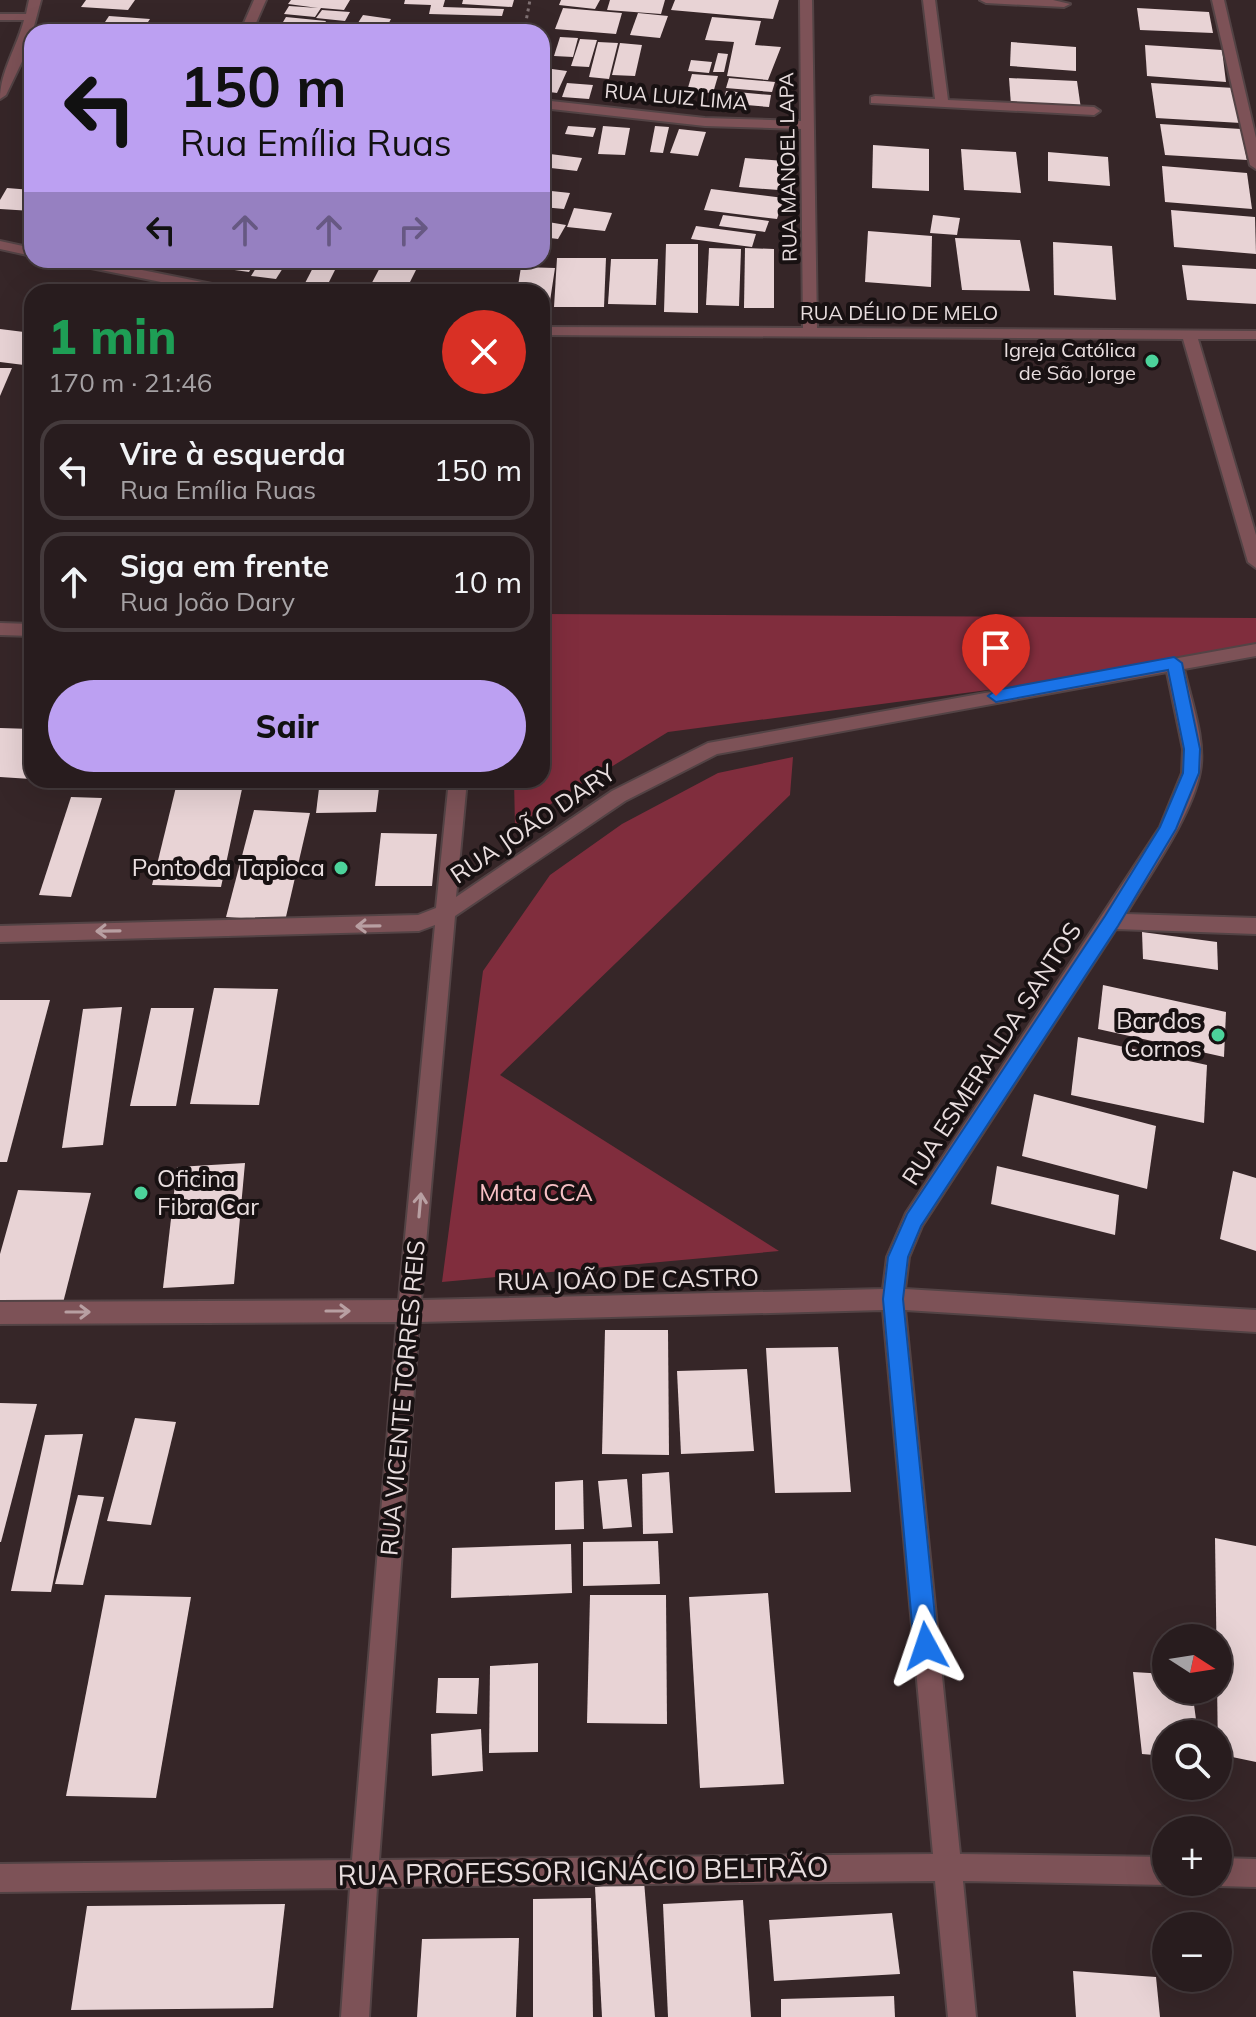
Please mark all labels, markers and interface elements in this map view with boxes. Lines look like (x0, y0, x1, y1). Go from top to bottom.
text: 150 m (180, 51, 347, 121)
icon: left (48, 56, 152, 160)
street label: RUA MANOEL LAPA (773, 72, 802, 262)
street label: RUA LUIZ LIMA (603, 78, 749, 115)
text: Rua Emília Ruas (180, 120, 452, 165)
icon: left (139, 208, 183, 252)
icon: ahead (223, 208, 267, 252)
icon: ahead (307, 208, 351, 252)
icon: right (391, 208, 435, 252)
street label: RUA DÉLIO DE MELO (800, 300, 998, 325)
text: 1 min (48, 306, 177, 366)
button: close (442, 310, 526, 394)
place label: Igreja Católica de São Jorge (1004, 337, 1136, 385)
marker: Igreja Católica de São Jorge (1143, 352, 1161, 370)
text: 170 m · 21:46 (48, 366, 212, 399)
text: Vire à esquerda (120, 435, 346, 473)
icon: left (52, 448, 96, 492)
text: 150 m (434, 451, 522, 489)
text: Rua Emília Ruas (120, 473, 316, 506)
text: Siga em frente (120, 547, 329, 585)
icon: ahead (52, 560, 96, 604)
text: 10 m (452, 563, 522, 601)
text: Rua João Dary (120, 585, 295, 618)
pin (962, 614, 1030, 696)
icon: arrive (974, 626, 1018, 670)
button: Sair (48, 680, 526, 772)
street label: RUA JOÃO DARY (444, 757, 621, 889)
place label: Ponto da Tapioca (132, 852, 325, 882)
marker: Ponto da Tapioca (332, 859, 350, 877)
street label: RUA ESMERALDA SANTOS (895, 916, 1087, 1191)
one-way arrow (355, 918, 382, 934)
one-way arrow (95, 924, 122, 939)
place label: Bar dos Cornos (1116, 1005, 1202, 1063)
marker: Bar dos Cornos (1209, 1026, 1227, 1044)
place label: Oficina Fibra Car (157, 1163, 259, 1221)
park label: Mata CCA (479, 1177, 593, 1207)
marker: Oficina Fibra Car (132, 1184, 150, 1202)
one-way arrow (412, 1192, 427, 1219)
street label: RUA VICENTE TORRES REIS (373, 1239, 431, 1557)
street label: RUA JOÃO DE CASTRO (497, 1262, 759, 1296)
one-way arrow (324, 1303, 351, 1319)
one-way arrow (64, 1304, 91, 1320)
position arrow (884, 1604, 968, 1688)
north arrow (1152, 1624, 1232, 1704)
map controls (1152, 1624, 1232, 1992)
button: search (1152, 1720, 1232, 1800)
button: + (1152, 1816, 1232, 1896)
street label: RUA PROFESSOR IGNÁCIO BELTRÃO (337, 1849, 829, 1892)
button: − (1152, 1912, 1232, 1992)

